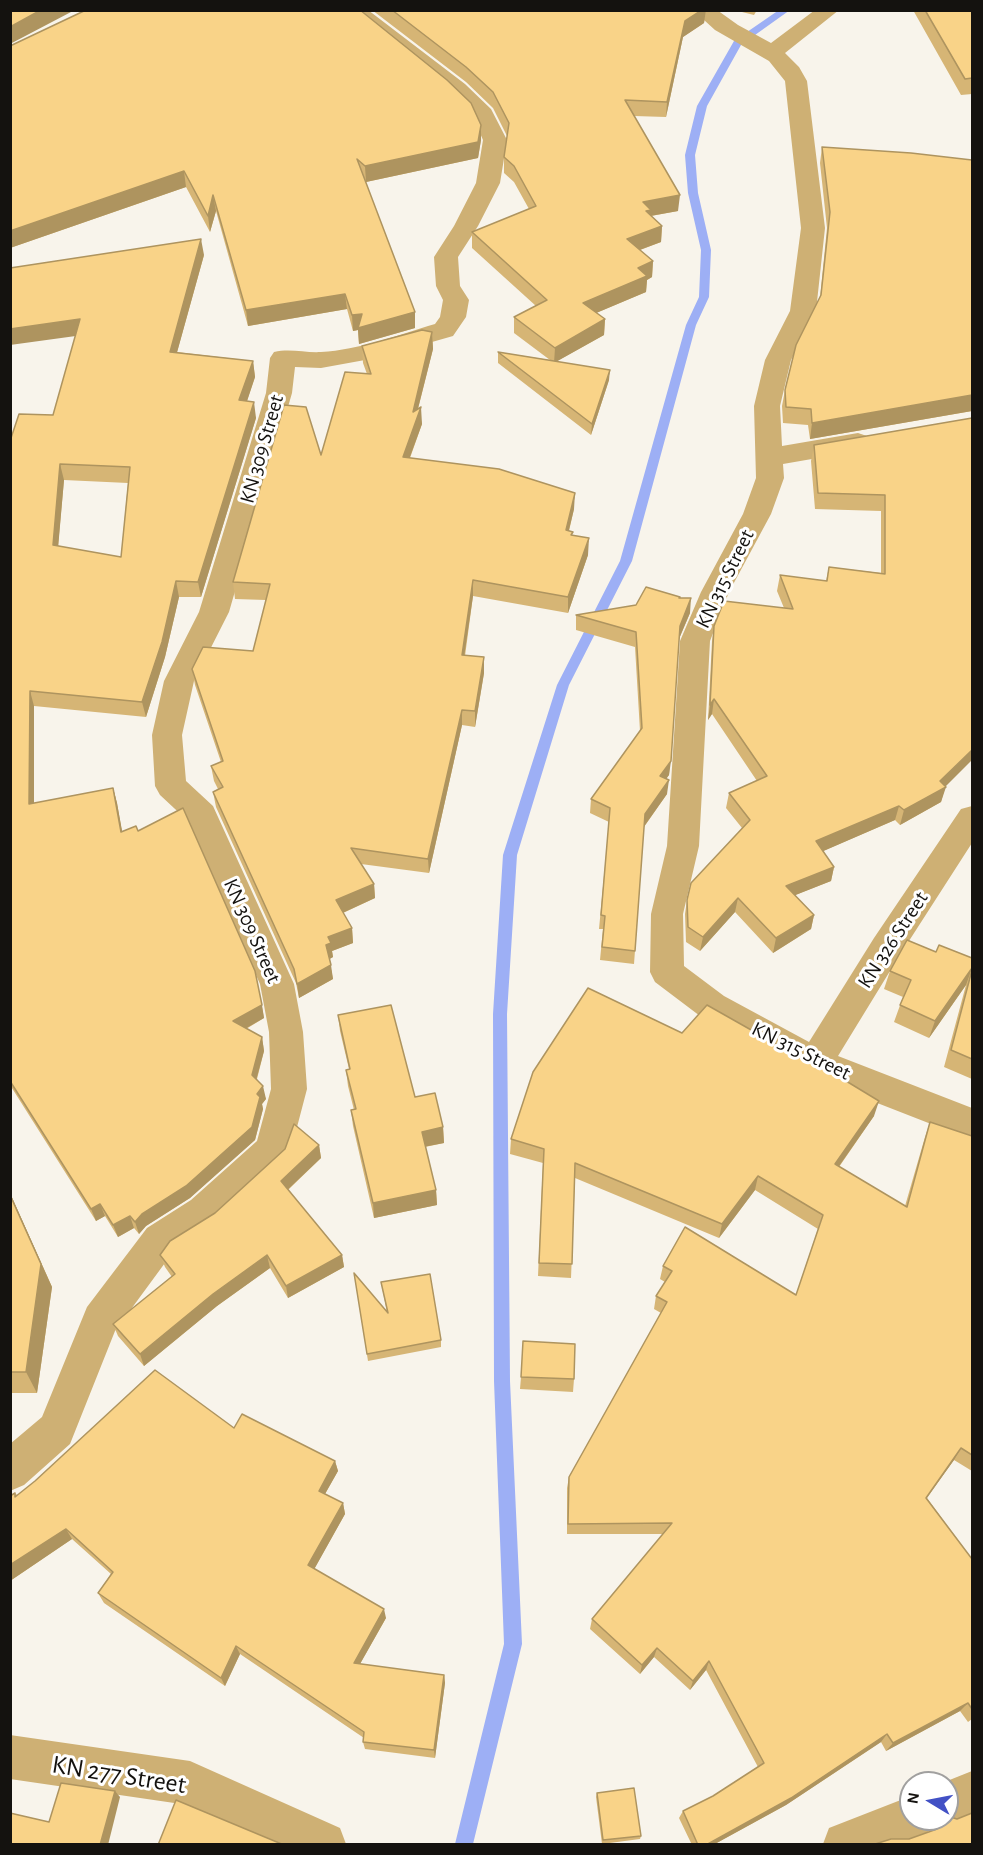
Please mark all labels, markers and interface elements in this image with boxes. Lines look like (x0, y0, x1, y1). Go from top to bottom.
street label: KN 309 Street (234, 392, 290, 506)
street label: KN 315 Street (690, 525, 760, 633)
street label: KN 309 Street (218, 875, 286, 987)
street label: KN 326 Street (852, 887, 934, 993)
street label: KN 315 Street (747, 1016, 855, 1086)
street label: KN 277 Street (50, 1749, 188, 1801)
north arrow (899, 1771, 959, 1831)
text: N (904, 1791, 922, 1805)

